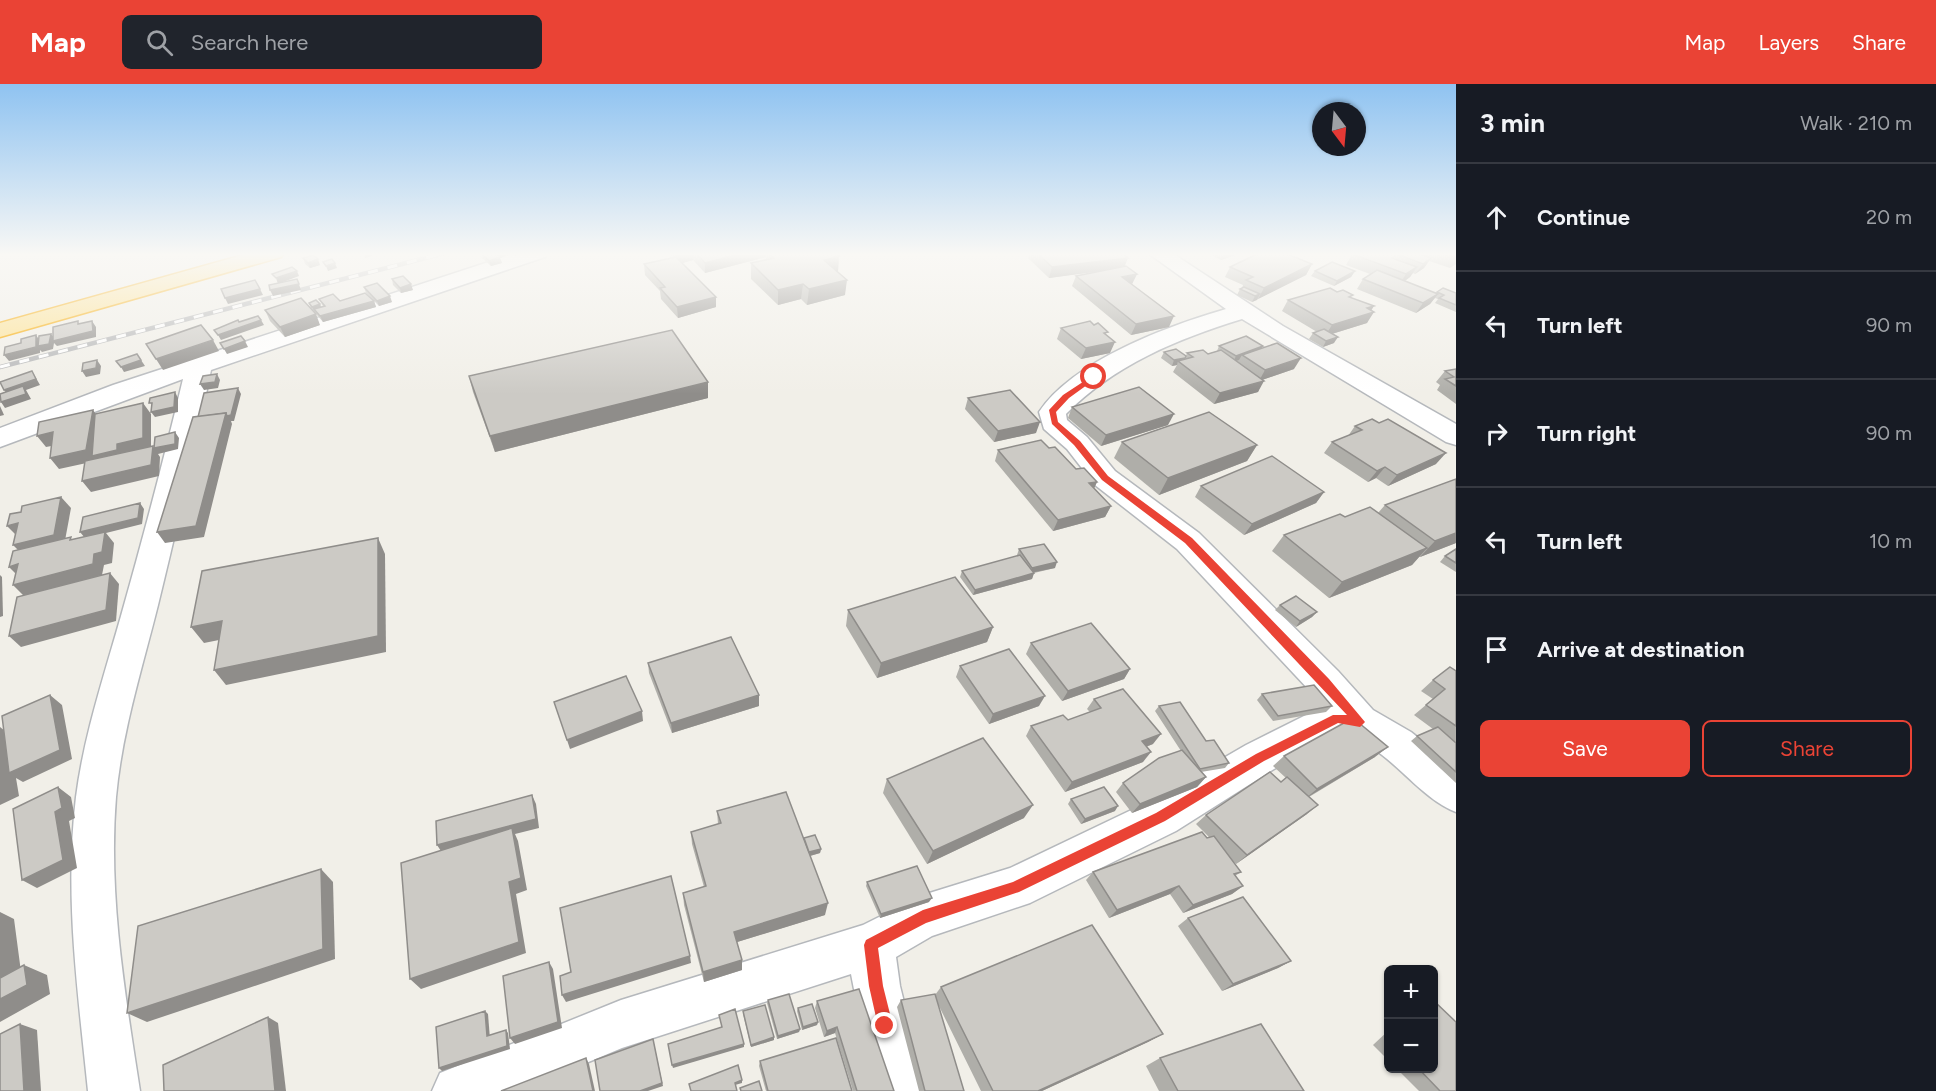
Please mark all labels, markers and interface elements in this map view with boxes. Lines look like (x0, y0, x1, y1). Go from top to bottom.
search box (122, 15, 542, 69)
text: Map (30, 25, 86, 59)
icon: search (143, 26, 176, 59)
text: Search here (191, 29, 308, 56)
text: Map (1685, 30, 1725, 55)
text: Layers (1758, 30, 1819, 55)
text: Share (1852, 30, 1906, 55)
north arrow (1312, 102, 1366, 156)
text: 3 min (1480, 107, 1545, 139)
text: Walk · 210 m (1800, 111, 1912, 135)
icon: ahead (1480, 201, 1513, 234)
text: Continue (1537, 204, 1630, 231)
text: 20 m (1866, 205, 1912, 229)
icon: left (1480, 309, 1513, 342)
text: Turn left (1537, 312, 1623, 339)
text: 90 m (1866, 313, 1912, 337)
route start (1080, 363, 1106, 389)
icon: right (1480, 417, 1513, 450)
text: Turn right (1537, 420, 1636, 447)
text: 90 m (1866, 421, 1912, 445)
icon: left (1480, 525, 1513, 558)
text: Turn left (1537, 528, 1623, 555)
text: 10 m (1869, 529, 1912, 553)
icon: arrive (1480, 633, 1513, 666)
text: Arrive at destination (1537, 636, 1745, 663)
button: Save (1480, 720, 1690, 777)
button: Share (1702, 720, 1912, 777)
map controls (1384, 965, 1438, 1073)
button: + (1384, 965, 1438, 1019)
route end (871, 1012, 897, 1038)
button: − (1384, 1019, 1438, 1073)

